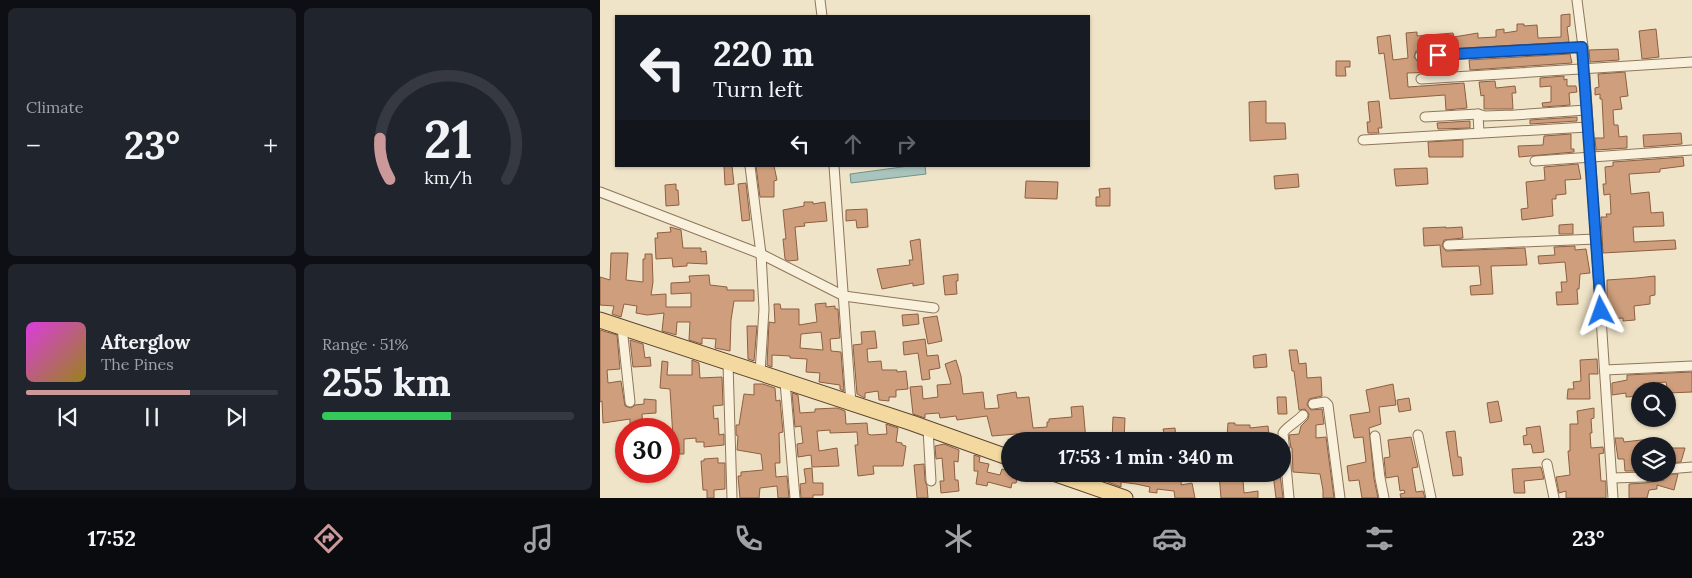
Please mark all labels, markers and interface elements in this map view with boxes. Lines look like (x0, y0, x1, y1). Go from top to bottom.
text: 220 m (713, 31, 814, 76)
pin (1417, 34, 1459, 76)
icon: left (630, 35, 695, 100)
icon: arrive (1424, 41, 1452, 69)
text: Turn left (713, 75, 803, 103)
text: Climate (26, 97, 83, 117)
text: 21 (424, 106, 472, 172)
text: 23° (124, 121, 180, 169)
text: − (26, 128, 41, 164)
text: + (263, 128, 278, 164)
icon: left (786, 130, 814, 158)
icon: ahead (839, 130, 867, 158)
icon: right (892, 130, 920, 158)
text: km/h (424, 166, 472, 189)
position arrow (1574, 284, 1626, 336)
text: Afterglow (101, 330, 190, 354)
text: Range · 51% (322, 334, 408, 354)
text: The Pines (101, 354, 174, 374)
text: 255 km (322, 358, 451, 406)
map controls (1631, 382, 1676, 482)
button: search (1631, 382, 1676, 427)
icon: previous (54, 403, 82, 431)
icon: pause (138, 403, 166, 431)
icon: next (222, 403, 250, 431)
speed limit sign: 30 (615, 418, 680, 483)
button: layers (1631, 437, 1676, 482)
text: 17:53 · 1 min · 340 m (1059, 445, 1233, 469)
icon: directions (311, 521, 346, 556)
icon: music (521, 521, 556, 556)
icon: phone (731, 521, 766, 556)
icon: climate (941, 521, 976, 556)
icon: car (1152, 521, 1187, 556)
icon: filters (1362, 521, 1397, 556)
text: 17:52 (88, 524, 136, 552)
text: 23° (1572, 524, 1604, 552)

